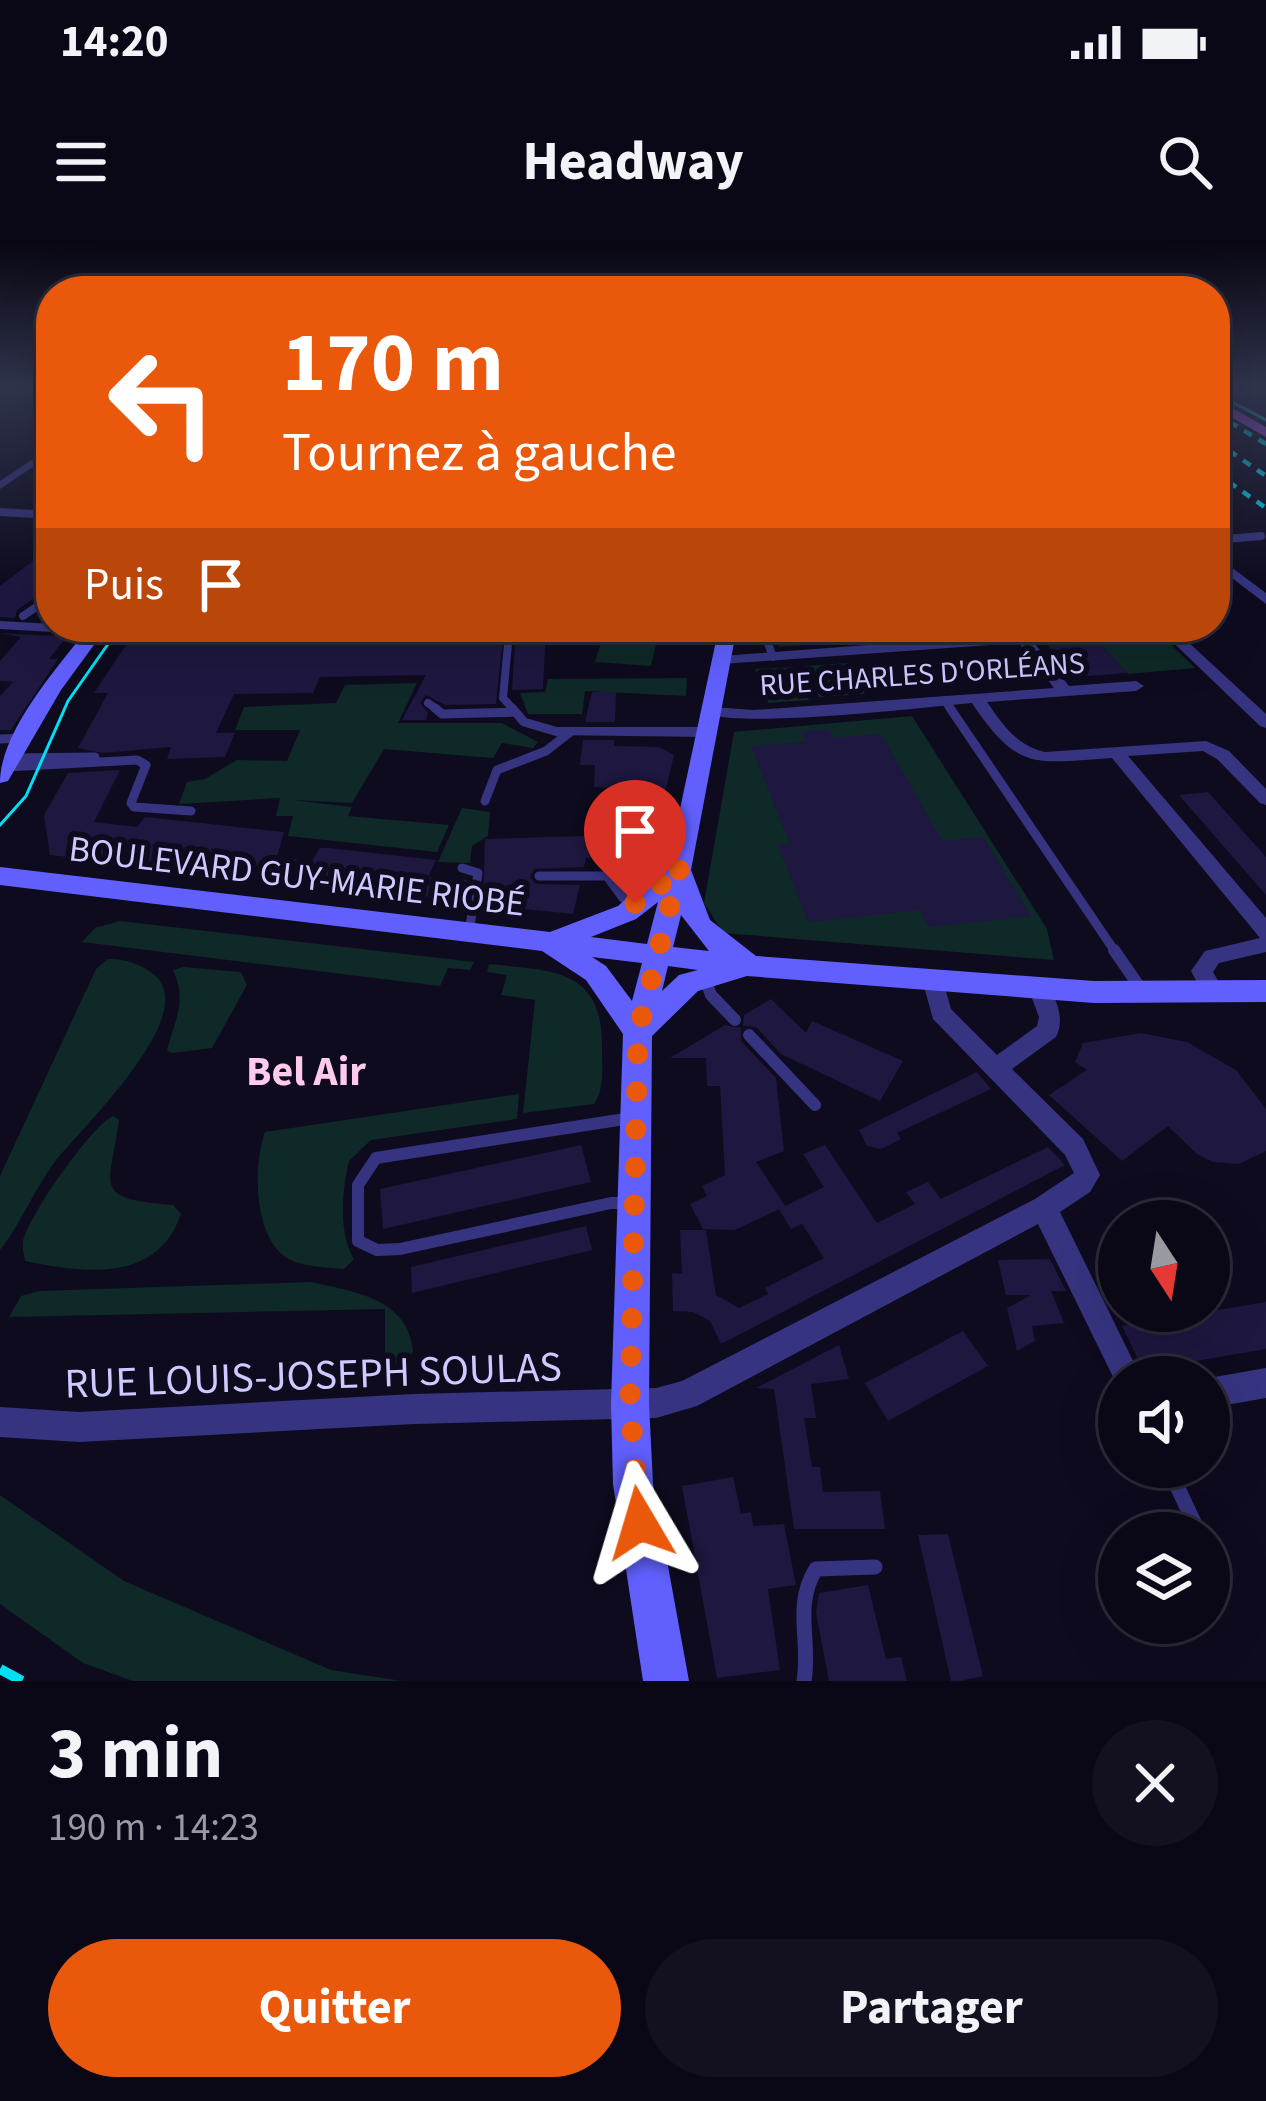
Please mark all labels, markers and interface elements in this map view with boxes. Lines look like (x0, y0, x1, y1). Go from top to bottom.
text: 14:20 (60, 10, 169, 74)
text: Headway (522, 124, 744, 201)
icon: menu (48, 129, 114, 195)
icon: search (1152, 129, 1218, 195)
text: 170 m (282, 304, 504, 424)
icon: left (84, 324, 240, 480)
text: Tournez à gauche (282, 415, 677, 492)
icon: arrive (188, 552, 254, 618)
text: Puis (84, 553, 164, 617)
street label: RUE CHARLES D'ORLÉANS (758, 642, 1086, 707)
pin (584, 780, 686, 903)
icon: arrive (602, 798, 668, 864)
street label: BOULEVARD GUY-MARIE RIOBÉ (66, 823, 528, 930)
district label: Bel Air (246, 1042, 366, 1102)
north arrow (1098, 1200, 1230, 1332)
map controls (1098, 1200, 1230, 1644)
street label: RUE LOUIS-JOSEPH SOULAS (63, 1337, 563, 1415)
button: sound (1098, 1356, 1230, 1488)
position arrow (577, 1460, 703, 1586)
button: layers (1098, 1512, 1230, 1644)
text: 3 min (48, 1703, 223, 1806)
button: close (1092, 1720, 1218, 1846)
text: 190 m · 14:23 (48, 1800, 259, 1856)
button: Quitter (48, 1939, 621, 2077)
button: Partager (645, 1939, 1218, 2077)

